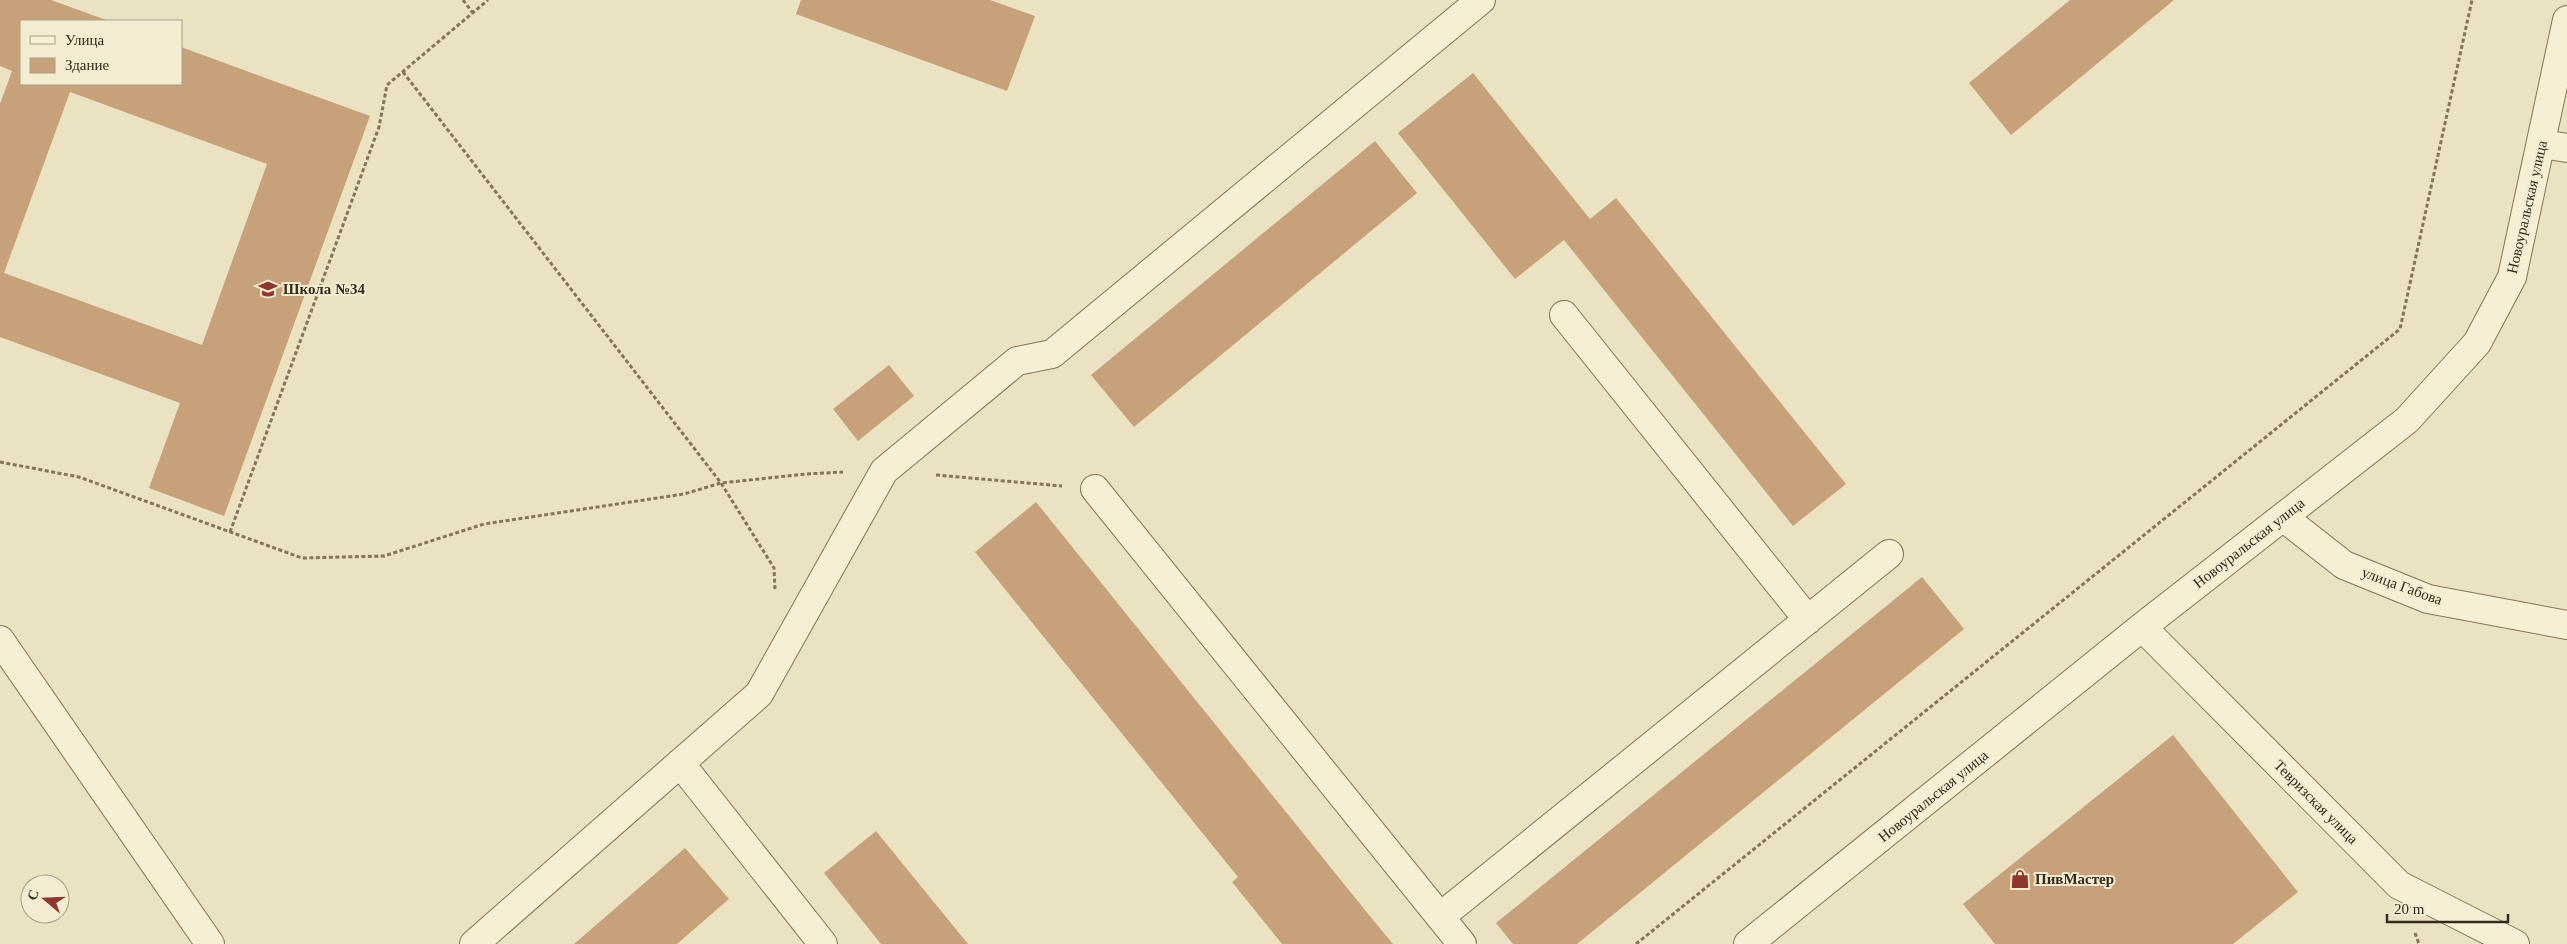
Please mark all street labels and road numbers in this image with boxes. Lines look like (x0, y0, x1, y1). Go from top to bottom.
street label: Новоуральская улица (2504, 138, 2550, 275)
street label: Новоуральская улица (2190, 494, 2308, 591)
street label: улица Габова (2360, 564, 2445, 608)
street label: Новоуральская улица (1875, 747, 1991, 845)
street label: Тевризская улица (2271, 757, 2361, 847)

